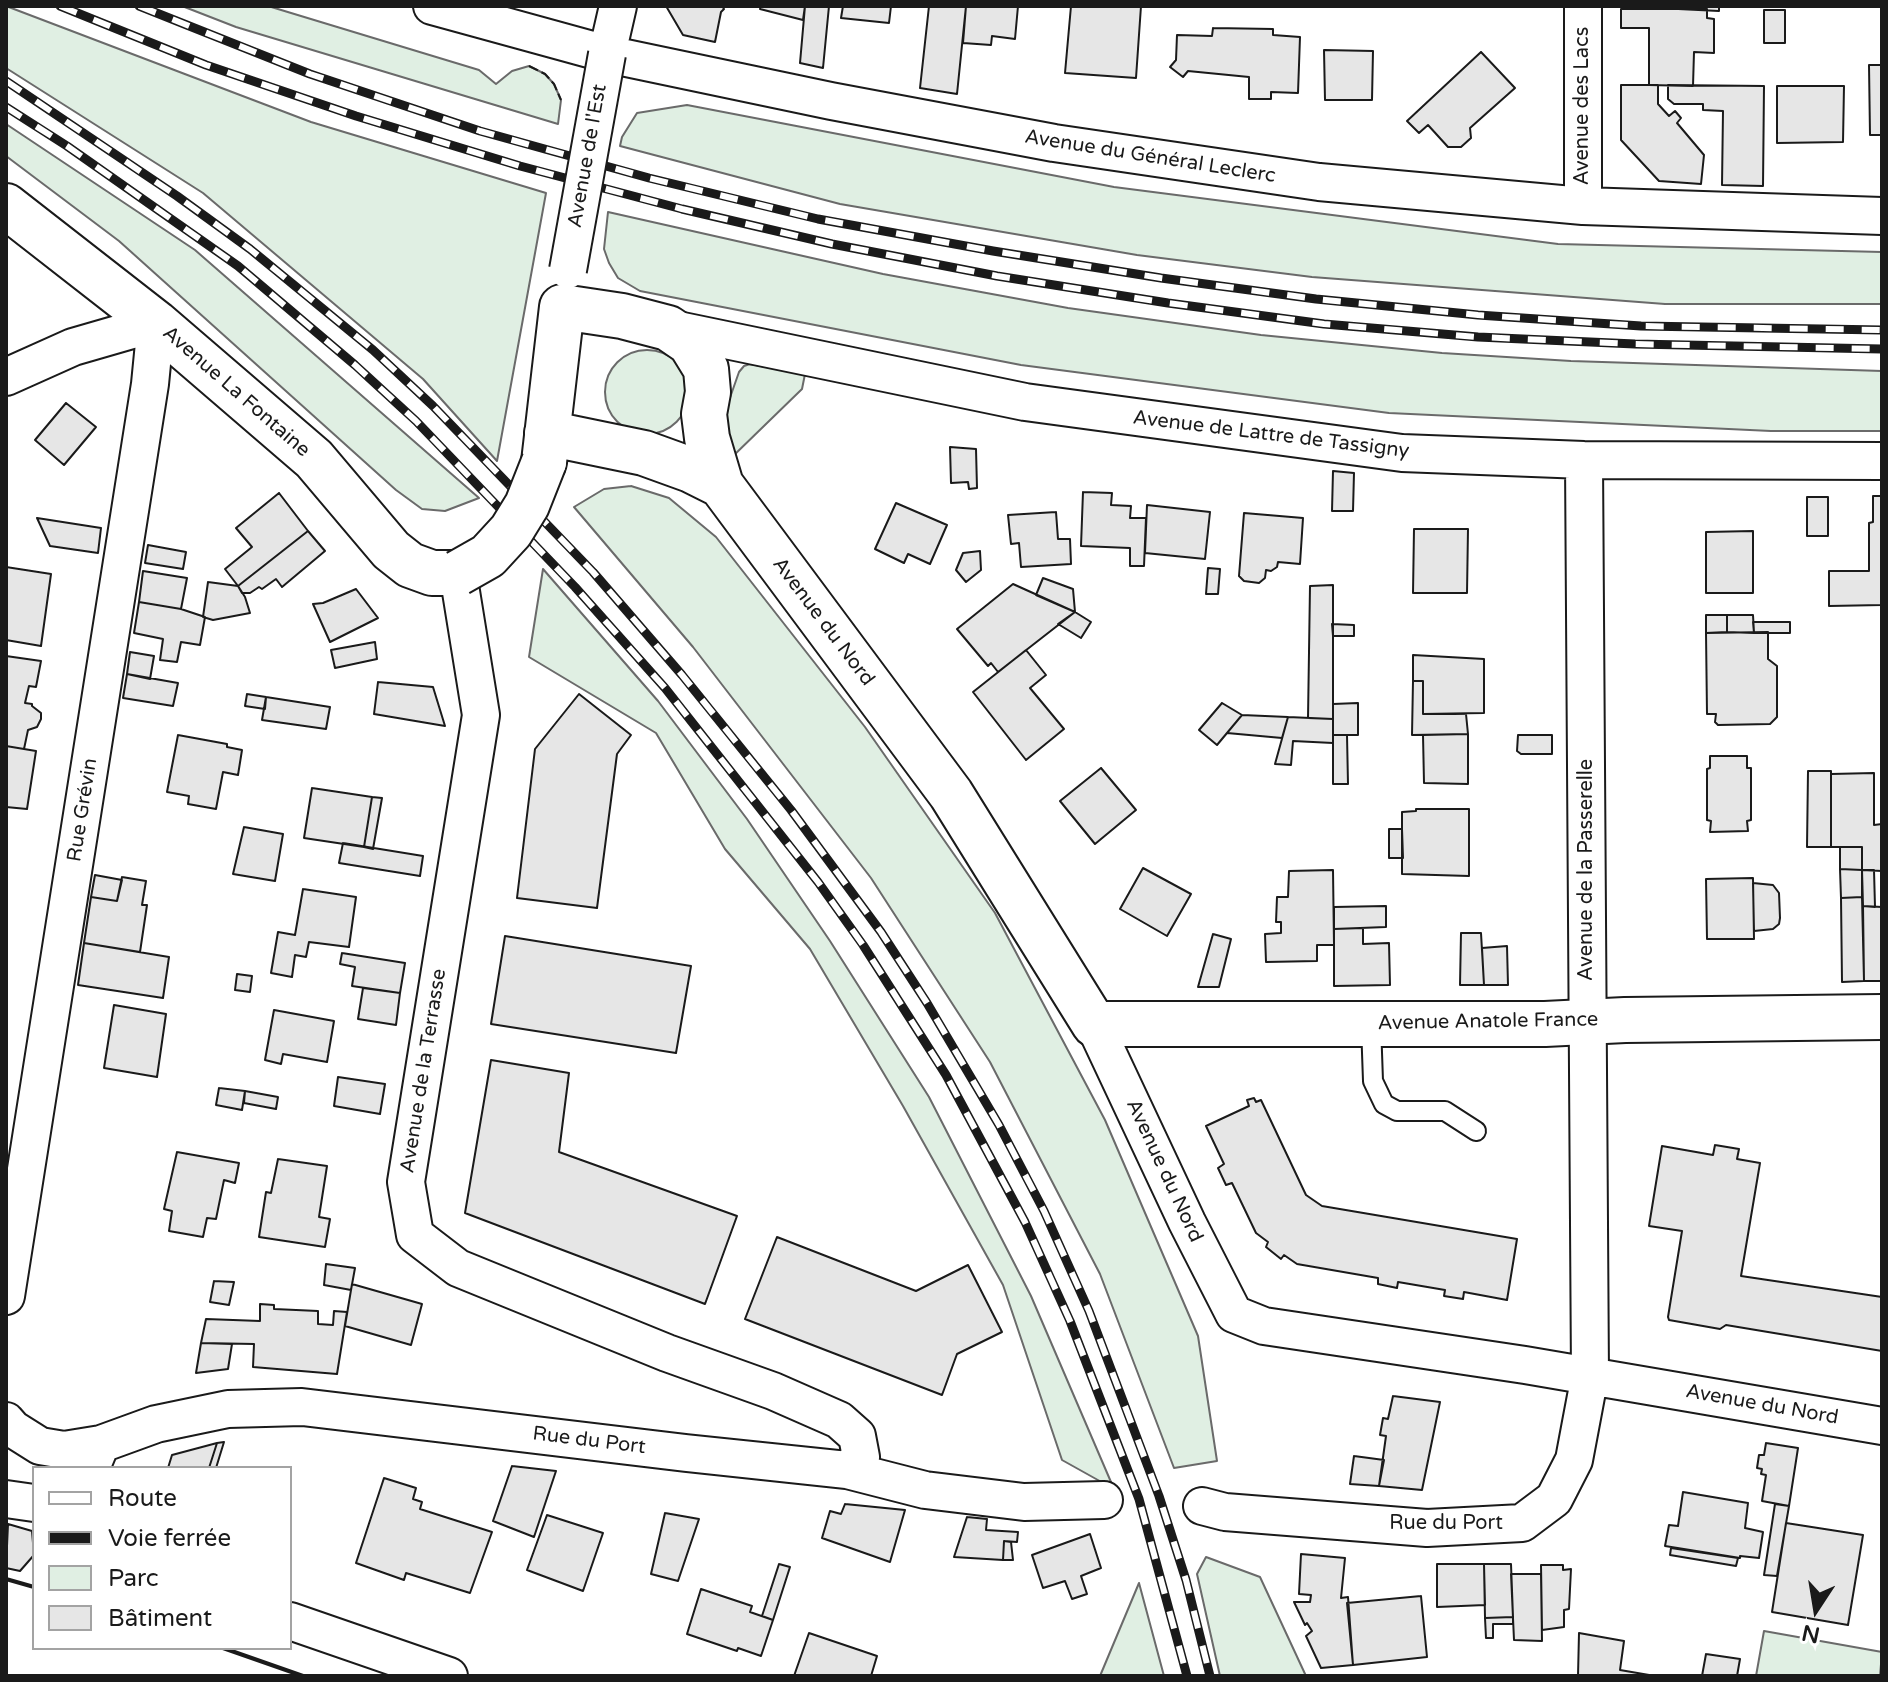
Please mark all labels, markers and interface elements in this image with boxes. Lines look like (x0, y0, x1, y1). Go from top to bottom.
street label: Avenue des Lacs (1571, 27, 1595, 185)
street label: Avenue de l'Est (564, 82, 612, 230)
street label: Avenue du Général Leclerc (1023, 125, 1277, 189)
street label: Avenue La Fontaine (157, 321, 315, 463)
street label: Avenue de Lattre de Tassigny (1132, 406, 1410, 464)
street label: Avenue du Nord (767, 553, 879, 691)
street label: Rue Grévin (63, 757, 103, 863)
street label: Avenue de la Passerelle (1575, 759, 1599, 981)
street label: Avenue de la Terrasse (396, 967, 452, 1175)
street label: Avenue Anatole France (1378, 1008, 1598, 1036)
street label: Avenue du Nord (1120, 1096, 1208, 1246)
street label: Avenue du Nord (1684, 1380, 1840, 1430)
street label: Rue du Port (531, 1422, 647, 1460)
legend (32, 1466, 292, 1650)
text: Route (108, 1484, 177, 1513)
street label: Rue du Port (1389, 1512, 1503, 1536)
text: Voie ferrée (108, 1524, 231, 1553)
text: Parc (108, 1564, 159, 1593)
north arrow (1776, 1570, 1856, 1650)
text: Bâtiment (108, 1604, 212, 1633)
text: N (1800, 1619, 1822, 1648)

